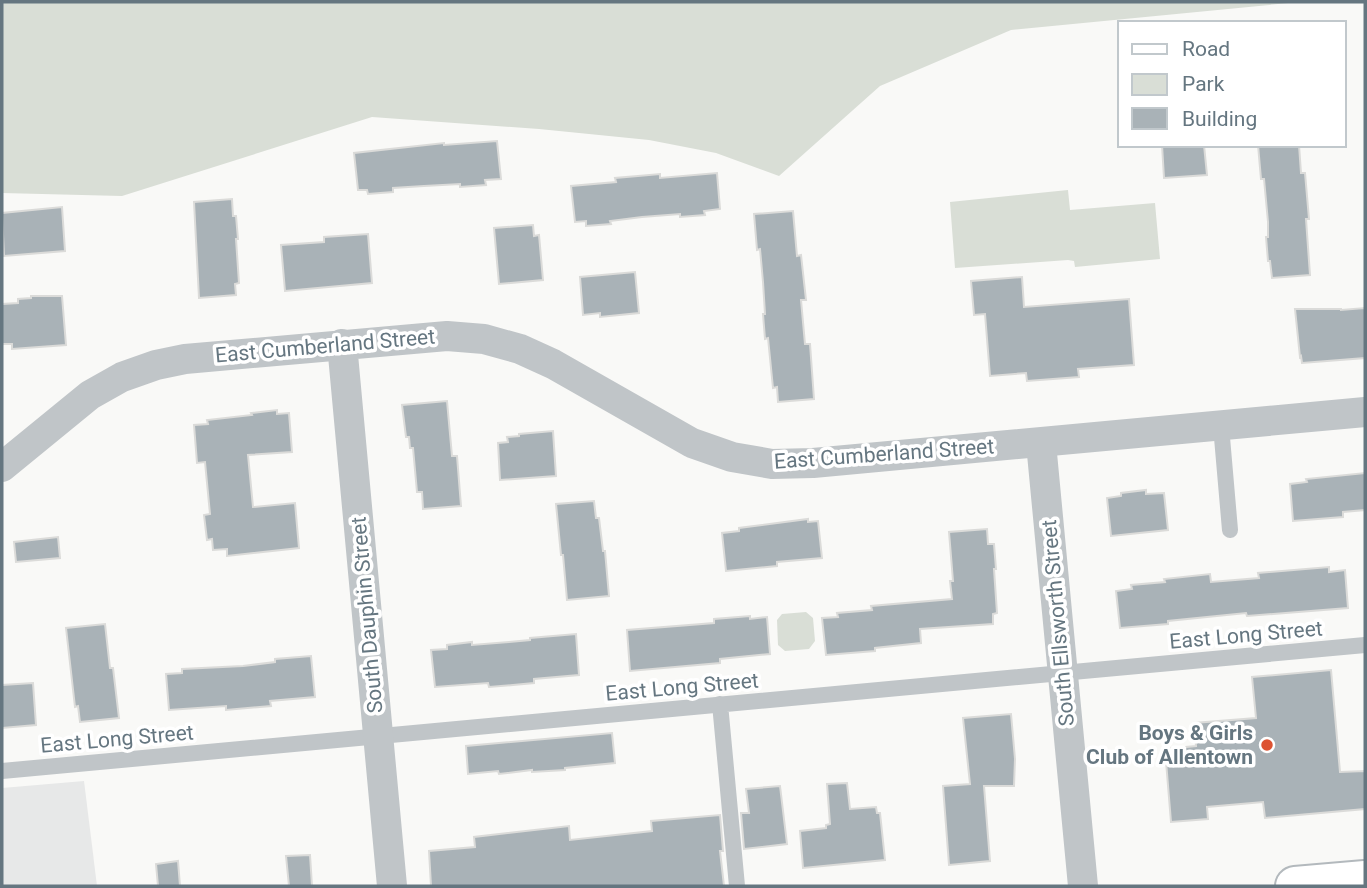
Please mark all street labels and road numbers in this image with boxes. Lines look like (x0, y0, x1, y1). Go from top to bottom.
street label: East Cumberland Street (214, 324, 436, 368)
street label: East Cumberland Street (773, 434, 995, 474)
street label: South Dauphin Street (346, 516, 388, 714)
street label: South Ellsworth Street (1037, 519, 1079, 727)
street label: East Long Street (1168, 616, 1324, 654)
street label: East Long Street (604, 668, 760, 706)
street label: East Long Street (39, 720, 195, 758)

